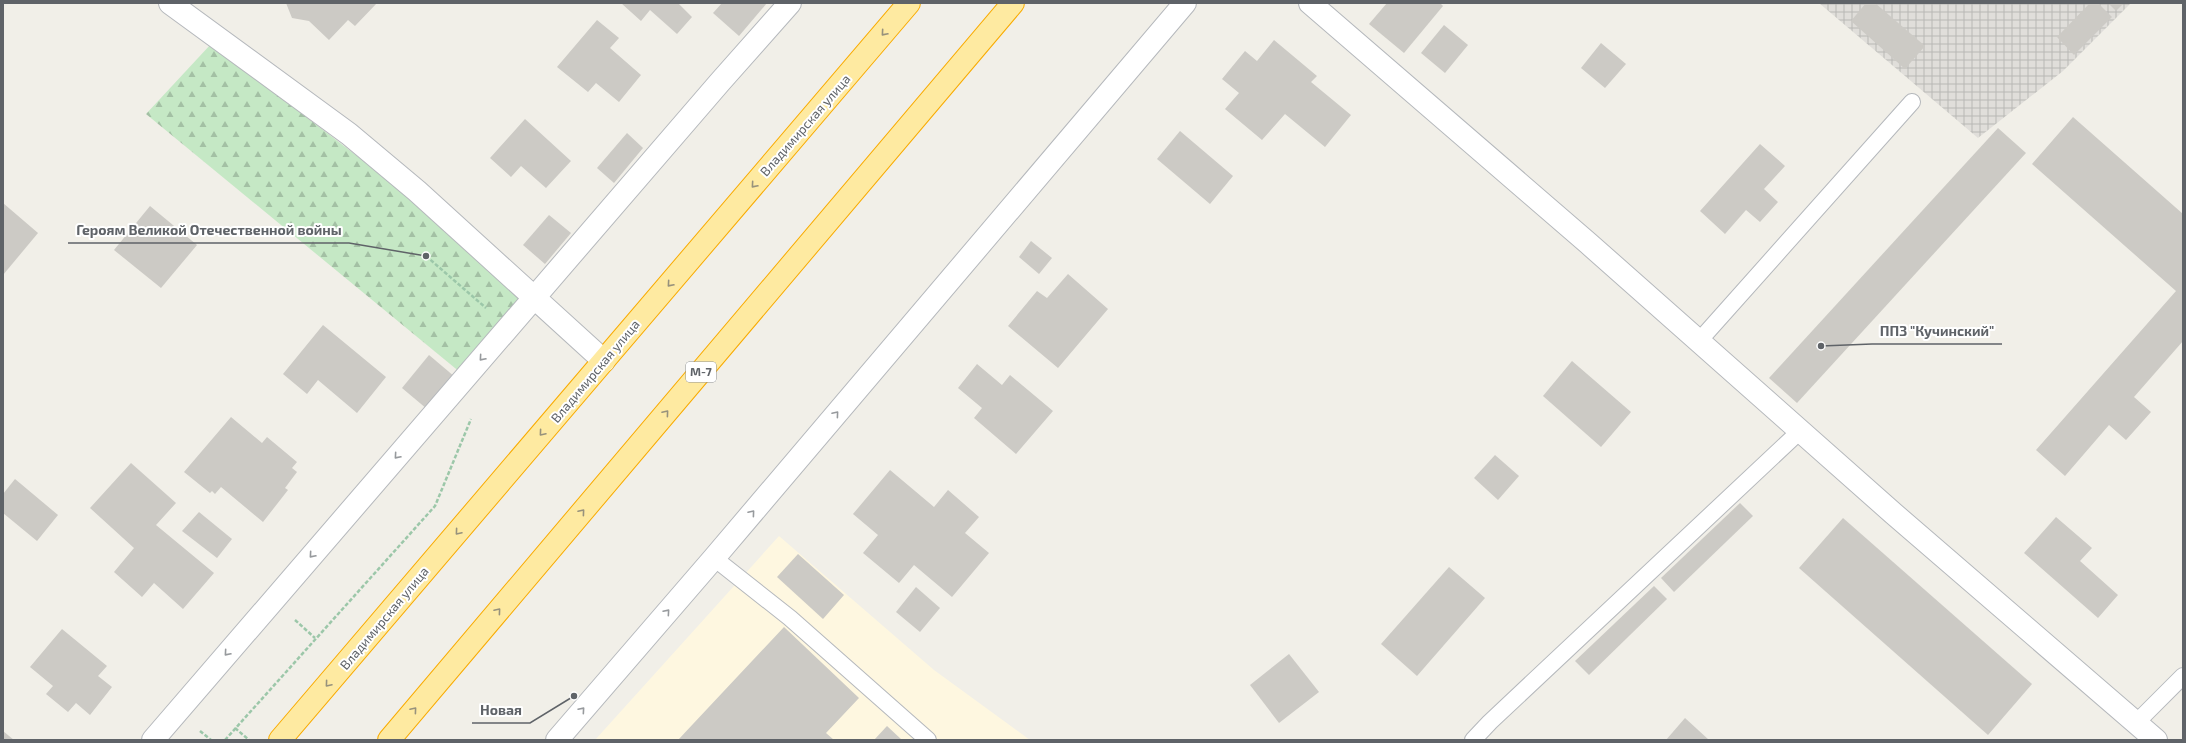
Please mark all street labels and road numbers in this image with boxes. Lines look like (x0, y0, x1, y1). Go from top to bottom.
street label: Владимирская улица (756, 71, 854, 179)
street label: Владимирская улица (547, 316, 643, 426)
road number: М-7 (686, 362, 716, 382)
street label: Владимирская улица (336, 563, 432, 673)

